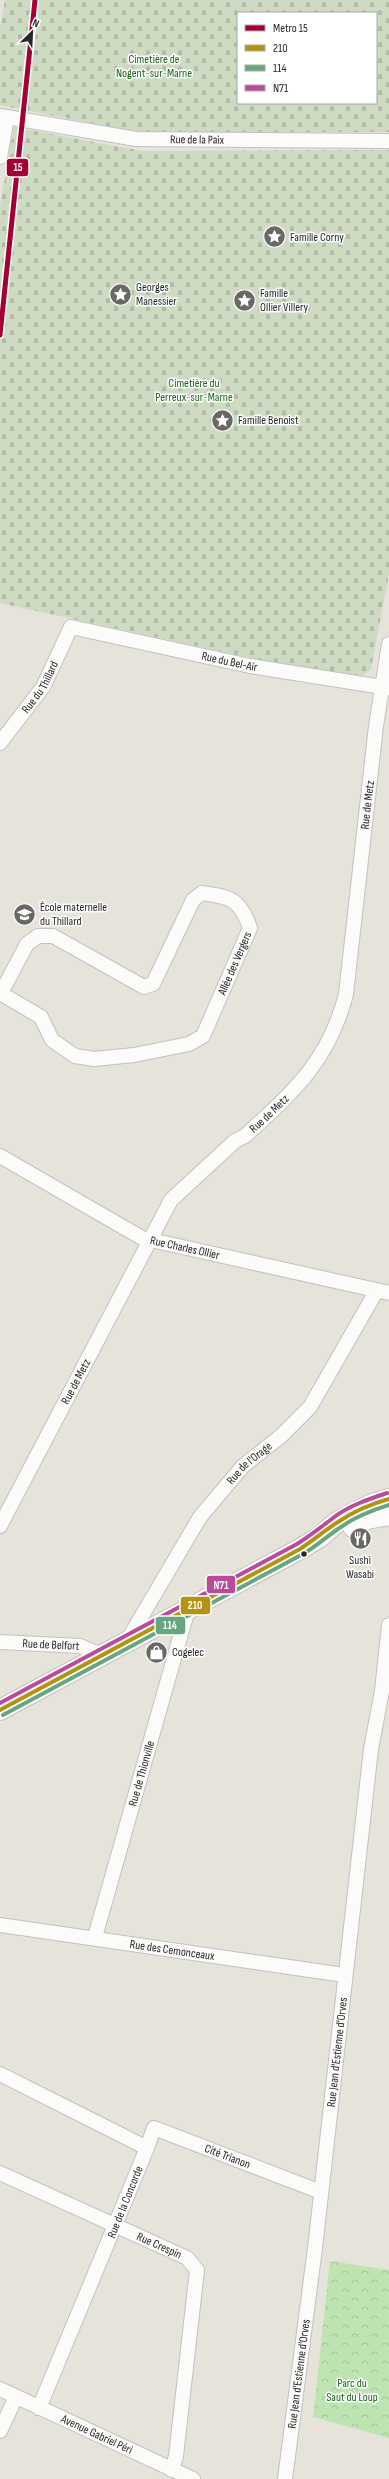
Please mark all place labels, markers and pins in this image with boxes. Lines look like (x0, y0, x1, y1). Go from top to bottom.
place icon: Famille Corny (261, 224, 287, 250)
place label: Famille Corny (290, 230, 344, 245)
place label: Georges Manessier (136, 280, 177, 309)
place icon: Georges Manessier (107, 281, 133, 307)
place label: Famille Ollier Villery (260, 286, 309, 315)
place icon: Famille Ollier Villery (232, 287, 258, 313)
place icon: Famille Benoist (210, 407, 236, 433)
place label: Famille Benoist (238, 413, 299, 428)
place label: École maternelle du Thillard (40, 900, 107, 929)
school or university icon: École maternelle du Thillard (12, 901, 38, 927)
restaurant icon: Sushi Wasabi (347, 1526, 373, 1552)
unlabelled marker (299, 1549, 309, 1559)
place label: Sushi Wasabi (346, 1553, 374, 1582)
shop icon: Cogelec (144, 1639, 170, 1665)
place label: Cogelec (172, 1645, 204, 1660)

